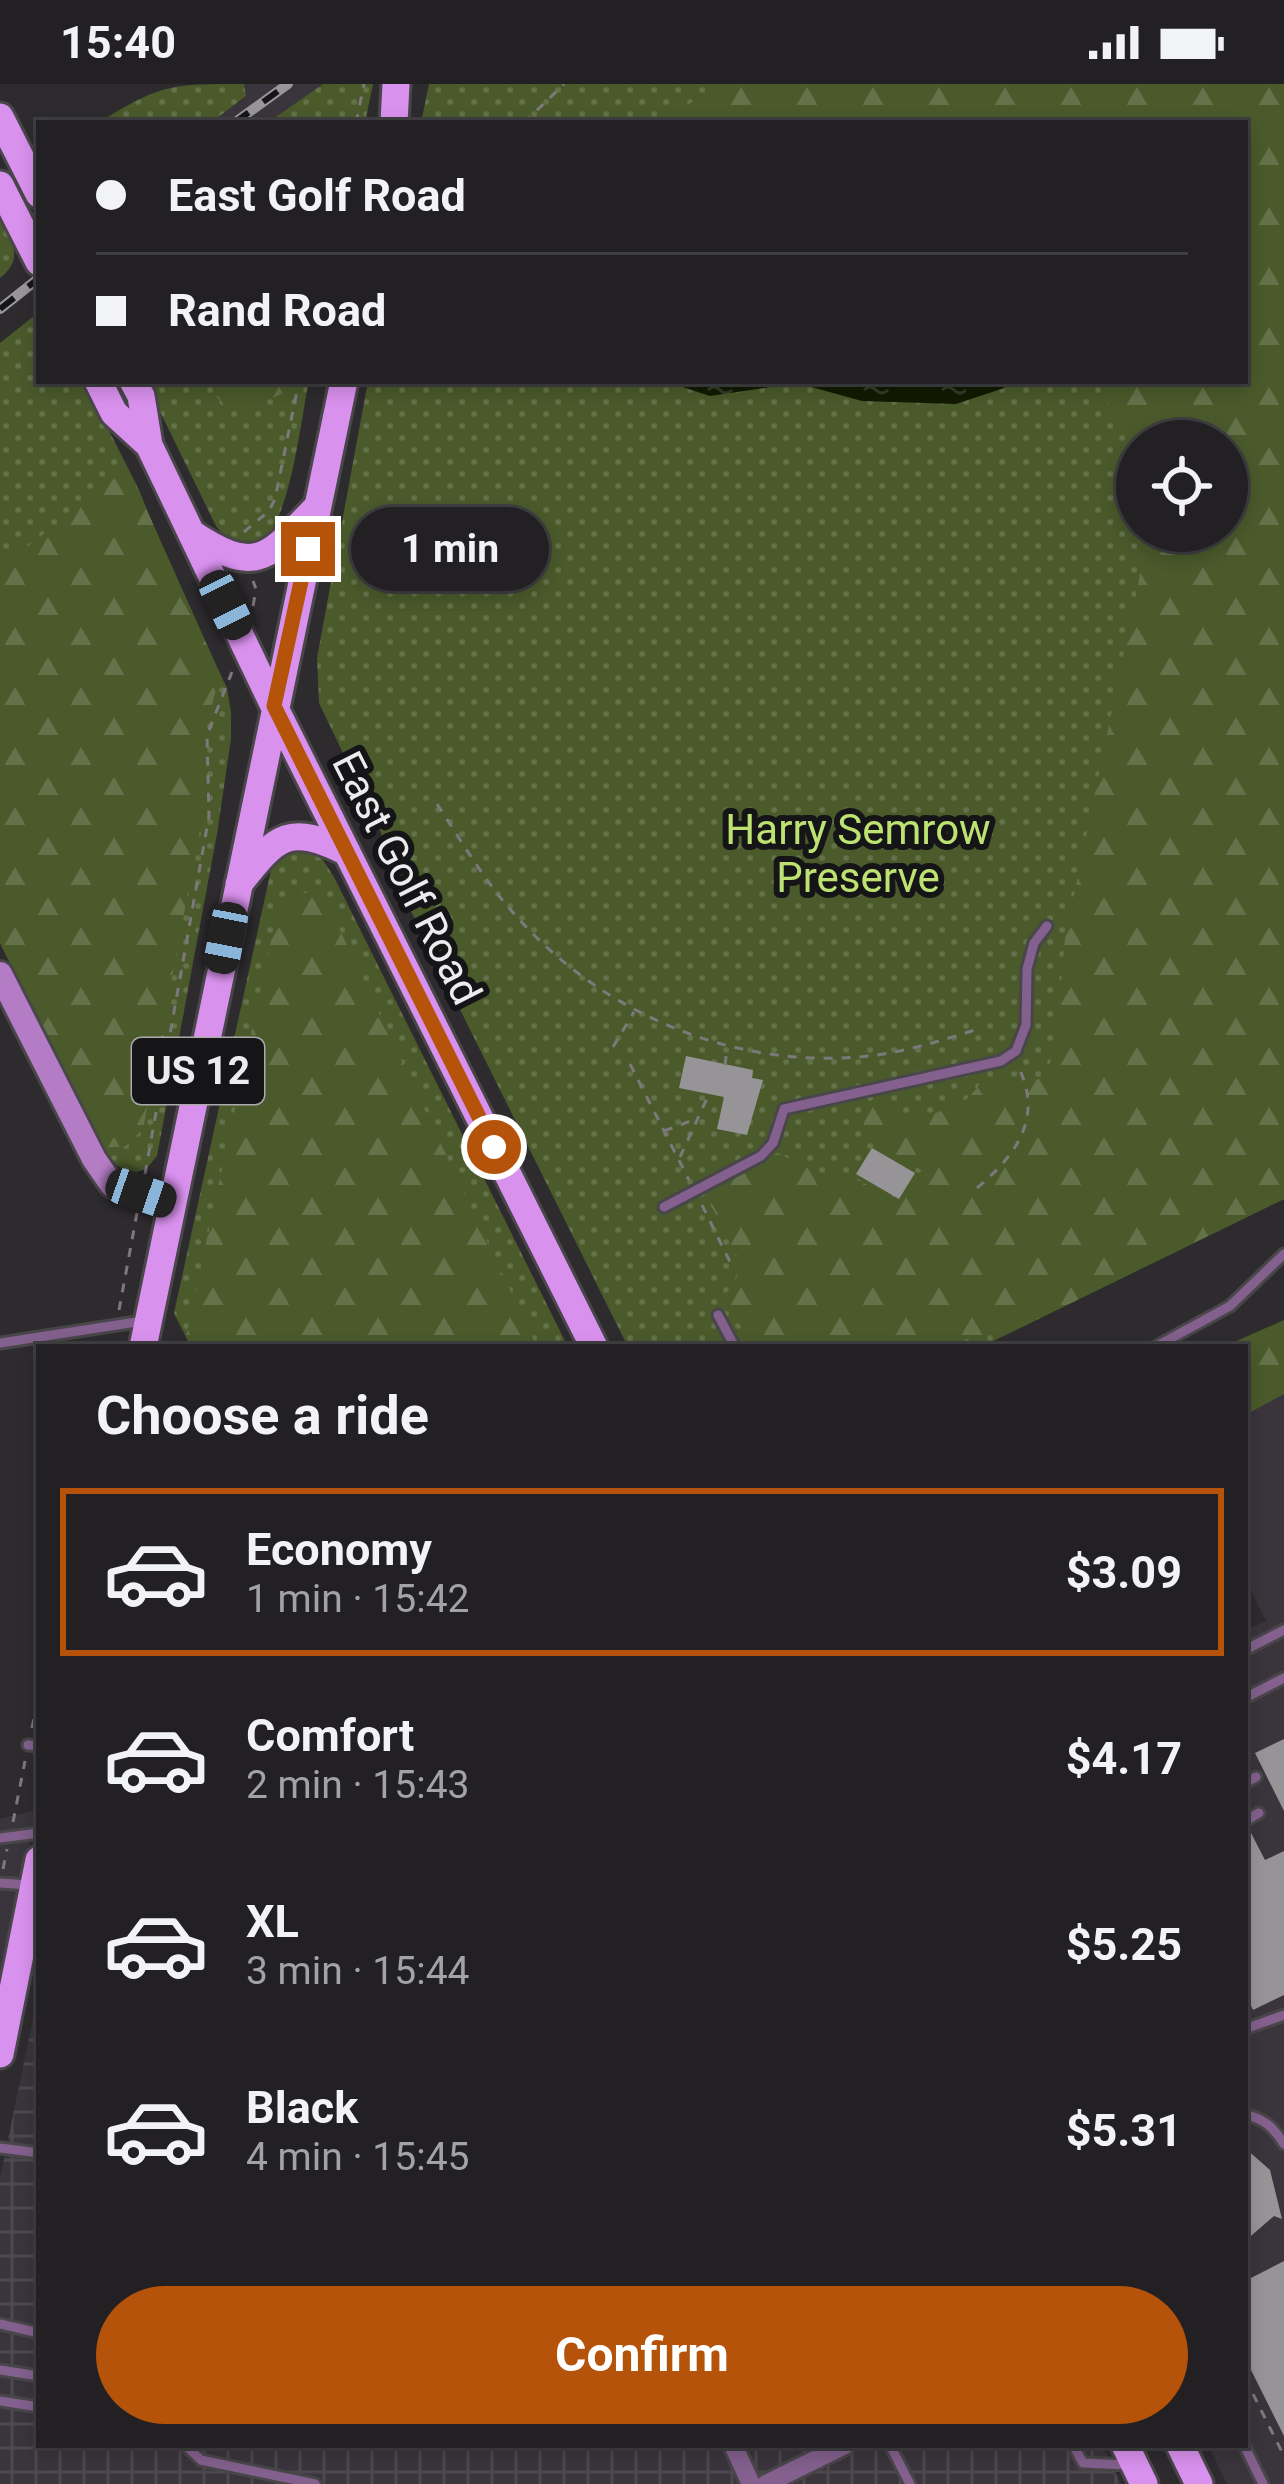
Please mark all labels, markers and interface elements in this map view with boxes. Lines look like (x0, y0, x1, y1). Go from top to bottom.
text: 15:40 (60, 16, 176, 69)
text: East Golf Road (168, 169, 466, 222)
text: Rand Road (168, 284, 386, 337)
map controls (1116, 420, 1248, 552)
button: locate (1116, 420, 1248, 552)
callout: 1 min (350, 507, 548, 591)
route end (281, 522, 335, 576)
text: 1 min (401, 526, 499, 572)
car (194, 565, 258, 645)
street label: East Golf Road (322, 744, 492, 1012)
park label: Harry Semrow Preserve (725, 805, 991, 902)
car (201, 899, 251, 977)
road number: US 12 (132, 1038, 264, 1104)
route start (467, 1120, 521, 1174)
car (101, 1164, 181, 1222)
text: Choose a ride (96, 1384, 429, 1447)
icon: car (102, 1518, 210, 1626)
text: Economy (246, 1523, 432, 1576)
text: $3.09 (1066, 1546, 1182, 1599)
text: 1 min · 15:42 (246, 1576, 469, 1622)
icon: car (102, 1704, 210, 1812)
text: Comfort (246, 1709, 414, 1762)
text: $4.17 (1066, 1732, 1182, 1785)
text: 2 min · 15:43 (246, 1762, 469, 1808)
icon: car (102, 1890, 210, 1998)
text: XL (246, 1895, 299, 1948)
text: $5.25 (1066, 1918, 1182, 1971)
text: 3 min · 15:44 (246, 1948, 469, 1994)
icon: car (102, 2076, 210, 2184)
text: Black (246, 2081, 358, 2134)
text: $5.31 (1066, 2104, 1182, 2157)
text: 4 min · 15:45 (246, 2134, 469, 2180)
button: Confirm (96, 2286, 1188, 2424)

